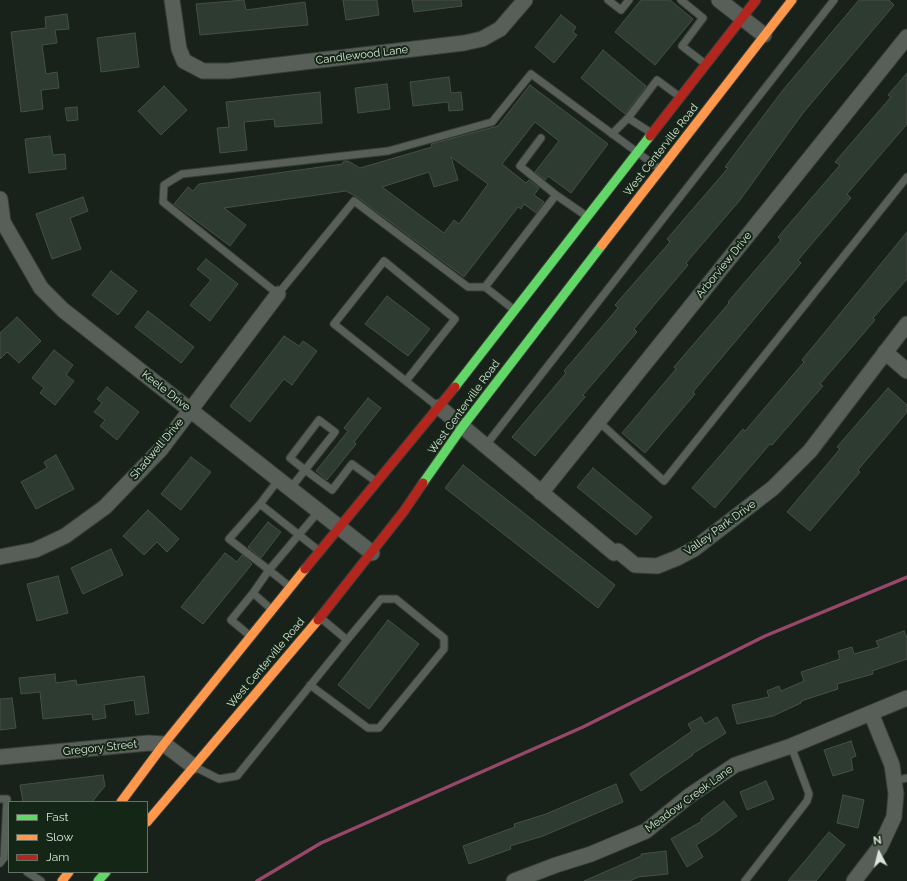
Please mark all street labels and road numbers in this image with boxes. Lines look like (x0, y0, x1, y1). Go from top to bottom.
street label: Candlewood Lane (315, 43, 409, 67)
street label: West Centerville Road (621, 101, 701, 199)
street label: Arborview Drive (693, 229, 755, 301)
street label: West Centerville Road (425, 357, 503, 457)
street label: Keele Drive (139, 368, 193, 414)
street label: Shadwell Drive (127, 416, 187, 482)
street label: Valley Park Drive (682, 498, 758, 558)
street label: West Centerville Road (225, 615, 307, 711)
street label: Gregory Street (62, 738, 138, 758)
street label: Meadow Creek Lane (643, 763, 735, 835)

